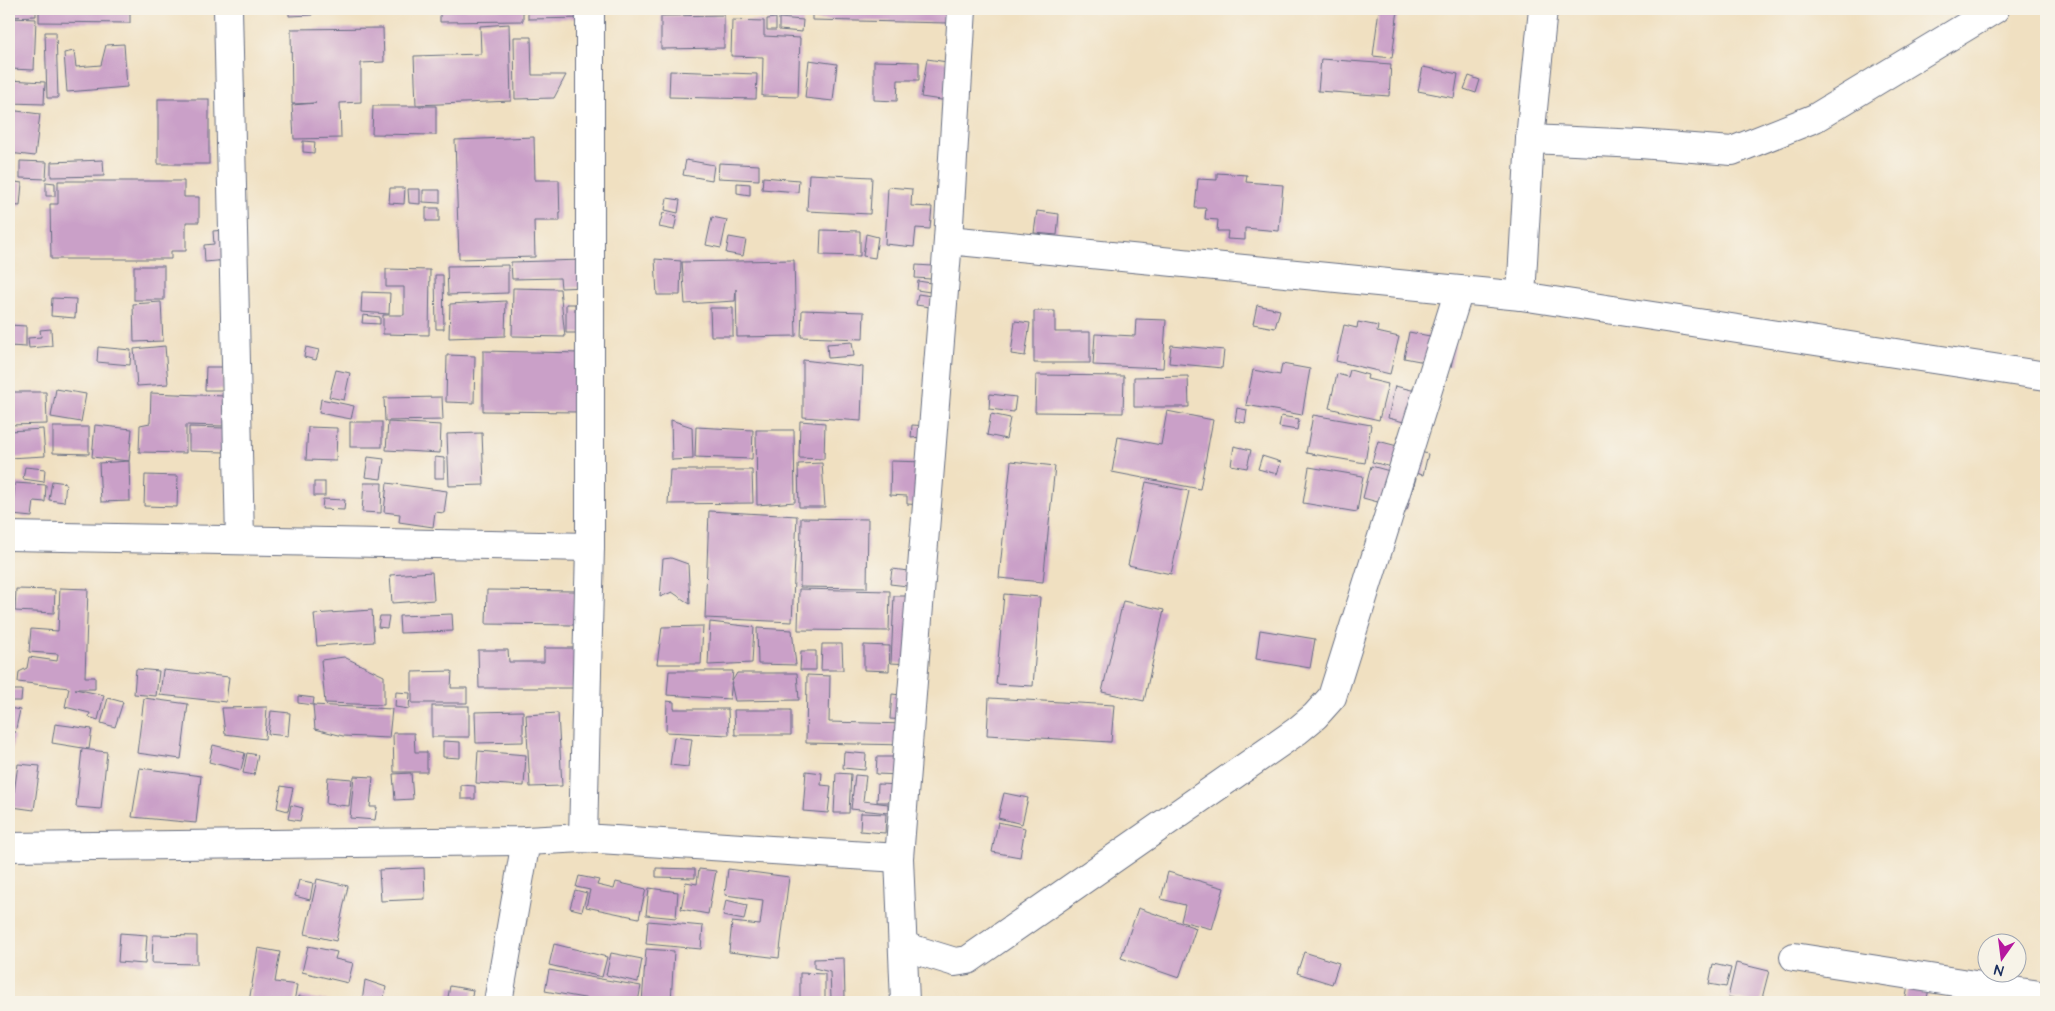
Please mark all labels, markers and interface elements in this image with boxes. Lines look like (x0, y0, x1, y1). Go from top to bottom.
north arrow (1978, 934, 2028, 984)
text: N (1992, 959, 2006, 980)

